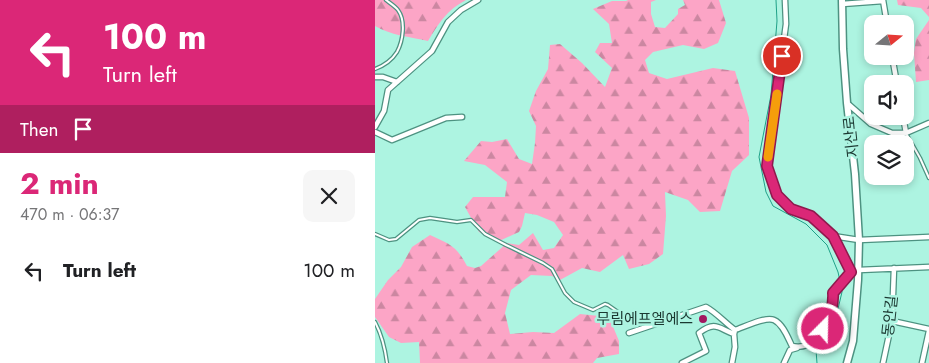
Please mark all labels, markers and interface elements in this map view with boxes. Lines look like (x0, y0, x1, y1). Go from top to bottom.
text: 100 m (103, 12, 206, 62)
north arrow (864, 15, 914, 65)
map controls (864, 15, 914, 185)
icon: left (20, 20, 85, 85)
pin (761, 35, 803, 77)
icon: arrive (768, 42, 796, 70)
text: Turn left (103, 58, 177, 90)
button: sound (864, 75, 914, 125)
icon: arrive (69, 115, 97, 143)
street label: 지산로 (838, 115, 864, 159)
text: Then (20, 116, 59, 143)
button: layers (864, 135, 914, 185)
text: 2 min (20, 162, 99, 205)
button: close (303, 170, 355, 222)
text: 470 m · 06:37 (20, 203, 120, 226)
icon: left (20, 257, 48, 285)
text: Turn left (63, 257, 136, 284)
text: 100 m (303, 257, 355, 284)
street label: 동안길 (877, 294, 903, 338)
position arrow (796, 302, 848, 354)
place label: 무림에프엘에스 (596, 308, 693, 330)
marker: 무림에프엘에스 (697, 313, 709, 325)

